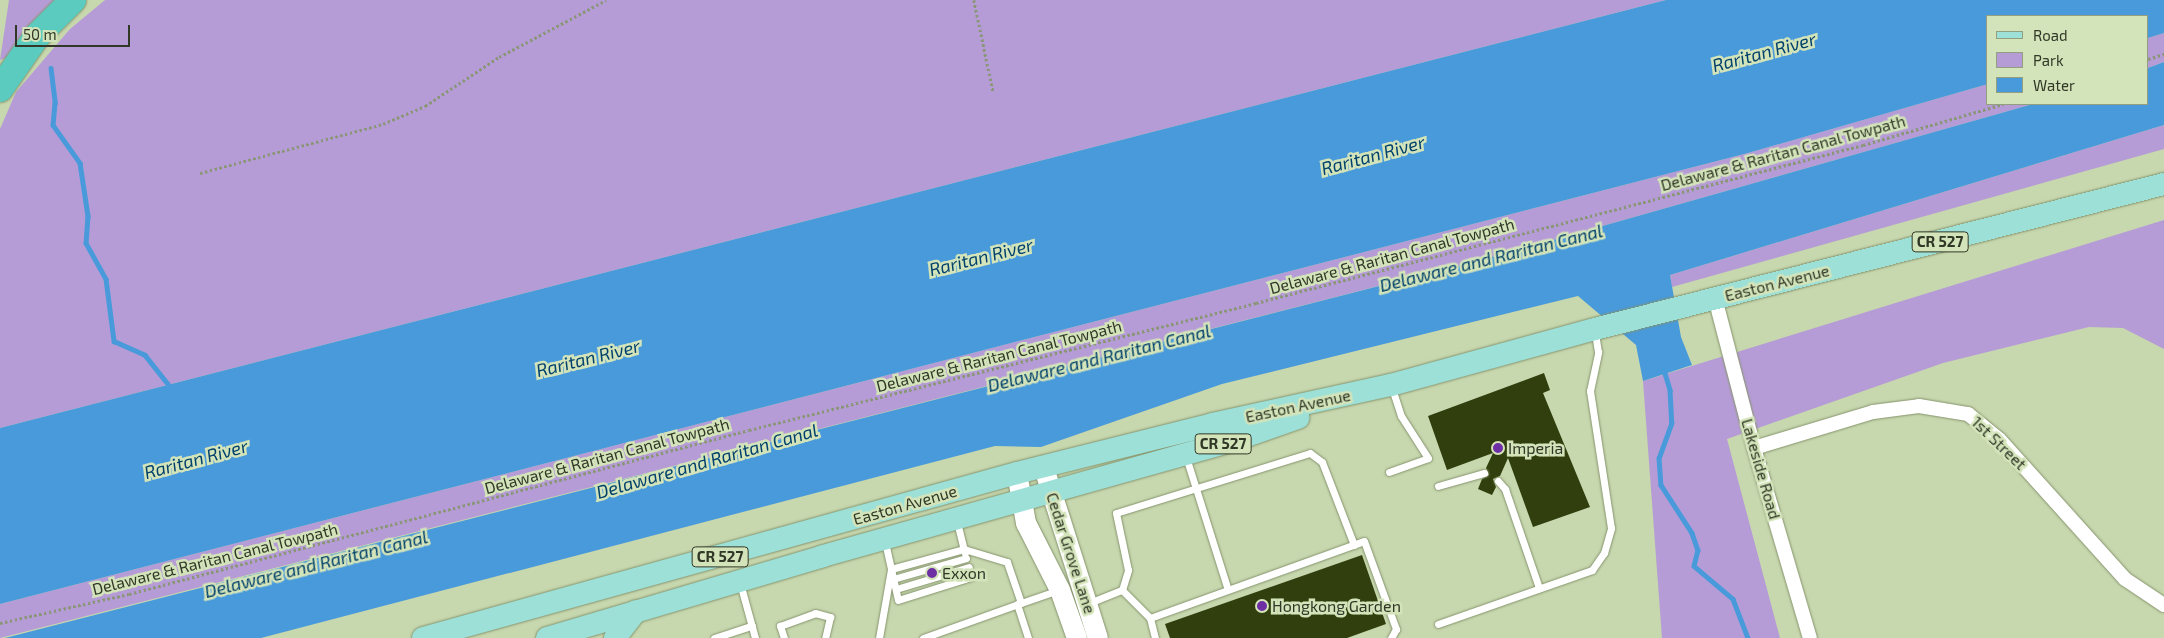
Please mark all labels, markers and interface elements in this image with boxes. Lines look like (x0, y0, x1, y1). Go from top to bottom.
scale bar (18, 15, 132, 47)
legend (1986, 15, 2149, 105)
text: 50 m (23, 25, 57, 43)
text: Road (2033, 26, 2068, 44)
water label: Raritan River (1710, 28, 1818, 76)
text: Park (2033, 51, 2064, 69)
text: Water (2033, 76, 2075, 94)
street label: Delaware & Raritan Canal Towpath (1658, 111, 1908, 195)
water label: Raritan River (1319, 131, 1427, 179)
street label: Delaware & Raritan Canal Towpath (1267, 214, 1517, 298)
water label: Delaware and Raritan Canal (1377, 220, 1605, 296)
road number: CR 527 (1911, 230, 1969, 254)
water label: Raritan River (927, 234, 1035, 280)
street label: Easton Avenue (1723, 261, 1831, 305)
street label: Delaware & Raritan Canal Towpath (874, 316, 1124, 396)
water label: Delaware and Raritan Canal (985, 320, 1213, 396)
water label: Raritan River (534, 335, 642, 381)
street label: Easton Avenue (1243, 385, 1353, 427)
street label: 1st Street (1968, 412, 2030, 474)
street label: Delaware & Raritan Canal Towpath (482, 414, 732, 498)
street label: Lakeside Road (1737, 416, 1785, 522)
water label: Delaware and Raritan Canal (594, 419, 820, 503)
road number: CR 527 (1194, 432, 1252, 456)
water label: Raritan River (142, 435, 250, 483)
place label: Imperia (1508, 438, 1563, 458)
marker: Imperia (1492, 442, 1504, 454)
street label: Easton Avenue (851, 481, 959, 529)
street label: Cedar Grove Lane (1042, 490, 1100, 616)
street label: Delaware & Raritan Canal Towpath (90, 519, 340, 599)
water label: Delaware and Raritan Canal (202, 526, 430, 602)
road number: CR 527 (691, 544, 749, 570)
place label: Exxon (942, 563, 986, 583)
marker: Exxon (926, 567, 938, 579)
place label: Hongkong Garden (1272, 596, 1401, 616)
marker: Hongkong Garden (1256, 600, 1268, 612)

